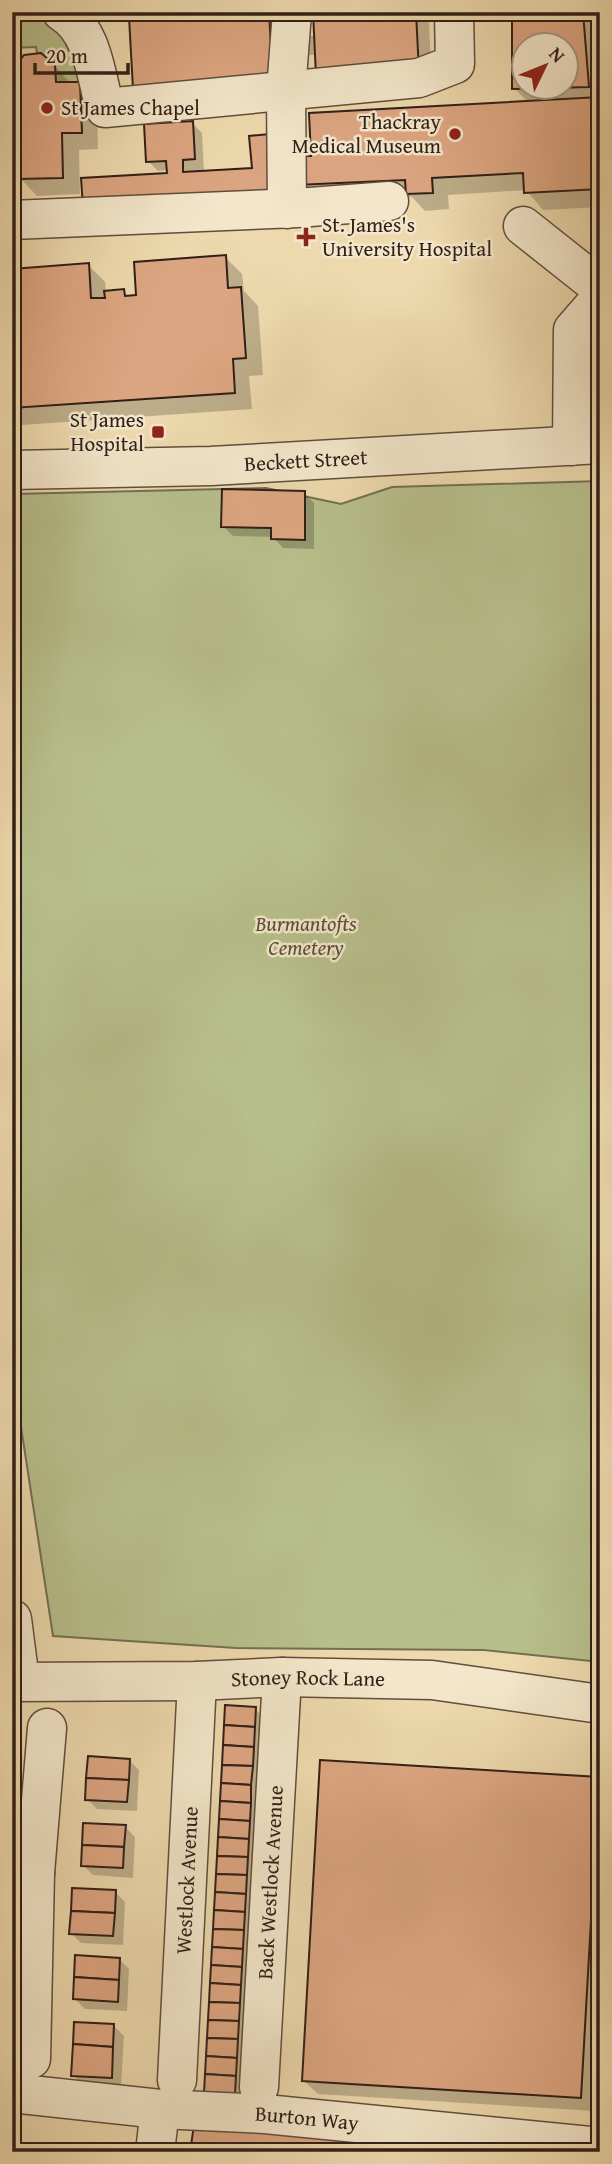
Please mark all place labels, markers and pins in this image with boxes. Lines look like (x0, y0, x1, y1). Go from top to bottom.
place label: St James Chapel (61, 92, 200, 123)
marker: St James Chapel (39, 100, 55, 116)
place label: Thackray Medical Museum (292, 106, 442, 161)
marker: Thackray Medical Museum (447, 126, 463, 142)
place label: St. James's University Hospital (322, 209, 492, 264)
marker: St. James's University Hospital (296, 227, 316, 247)
place label: St James Hospital (70, 404, 144, 459)
marker: St James Hospital (150, 424, 166, 440)

